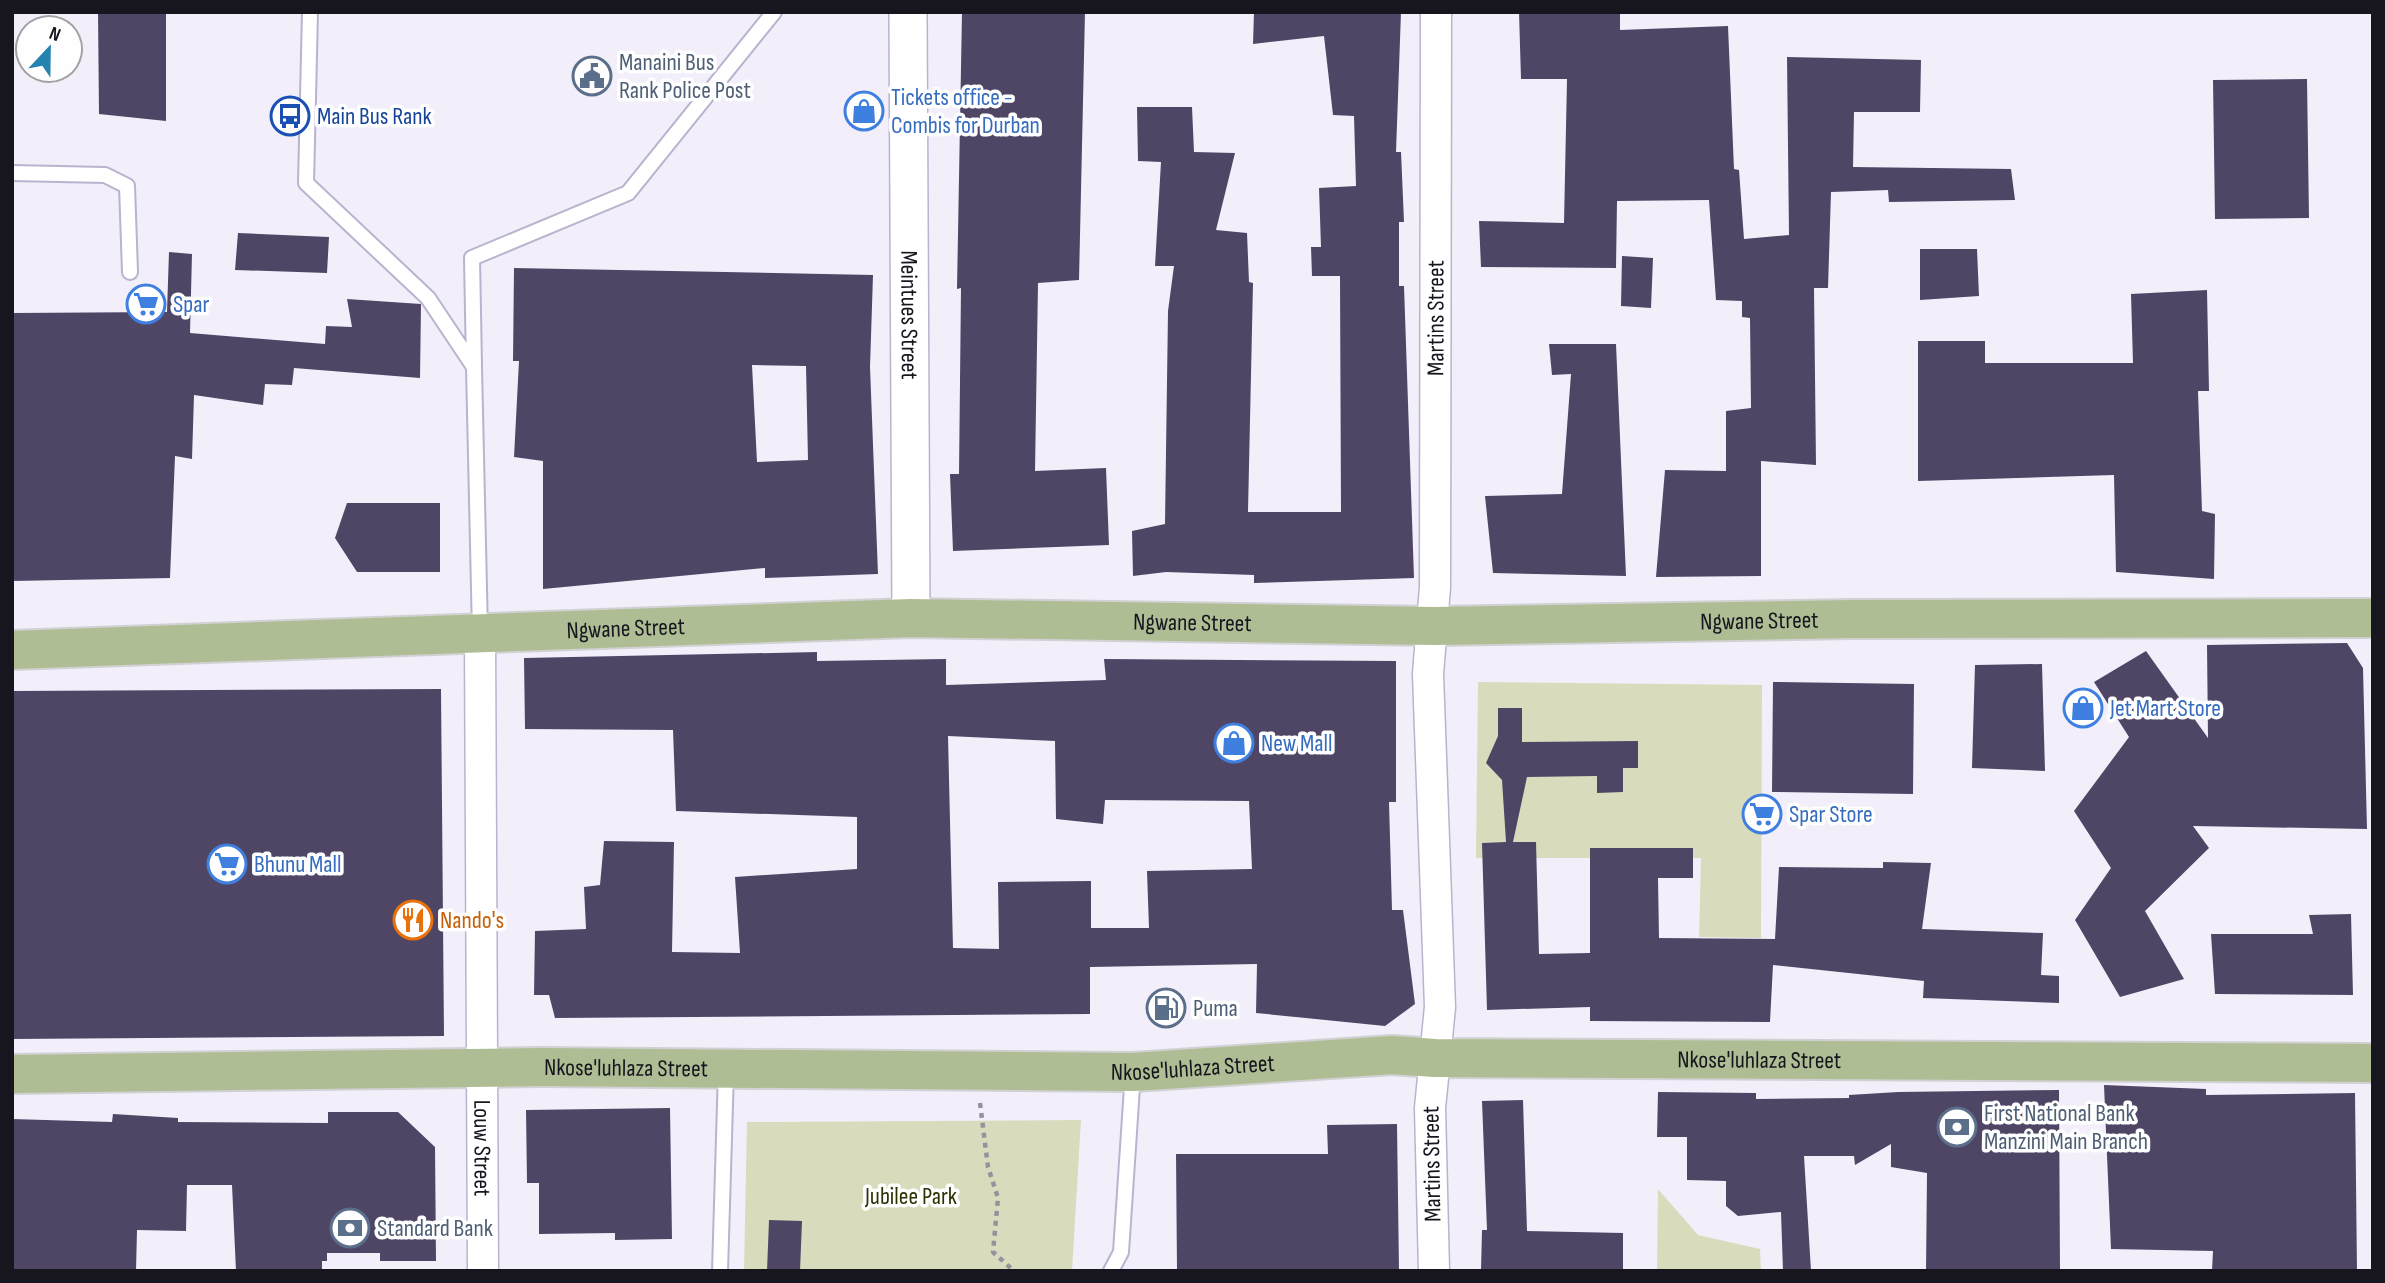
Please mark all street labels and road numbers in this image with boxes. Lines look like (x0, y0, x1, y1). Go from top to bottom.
street label: Meintues Street (895, 250, 924, 380)
street label: Martins Street (1421, 260, 1450, 376)
street label: Ngwane Street (1700, 605, 1819, 636)
street label: Ngwane Street (1133, 607, 1252, 638)
street label: Ngwane Street (566, 612, 685, 645)
street label: Nkose'luhlaza Street (1677, 1045, 1841, 1075)
street label: Nkose'luhlaza Street (1111, 1048, 1276, 1087)
street label: Nkose'luhlaza Street (544, 1053, 708, 1083)
street label: Louw Street (468, 1100, 497, 1196)
street label: Martins Street (1416, 1106, 1448, 1222)

